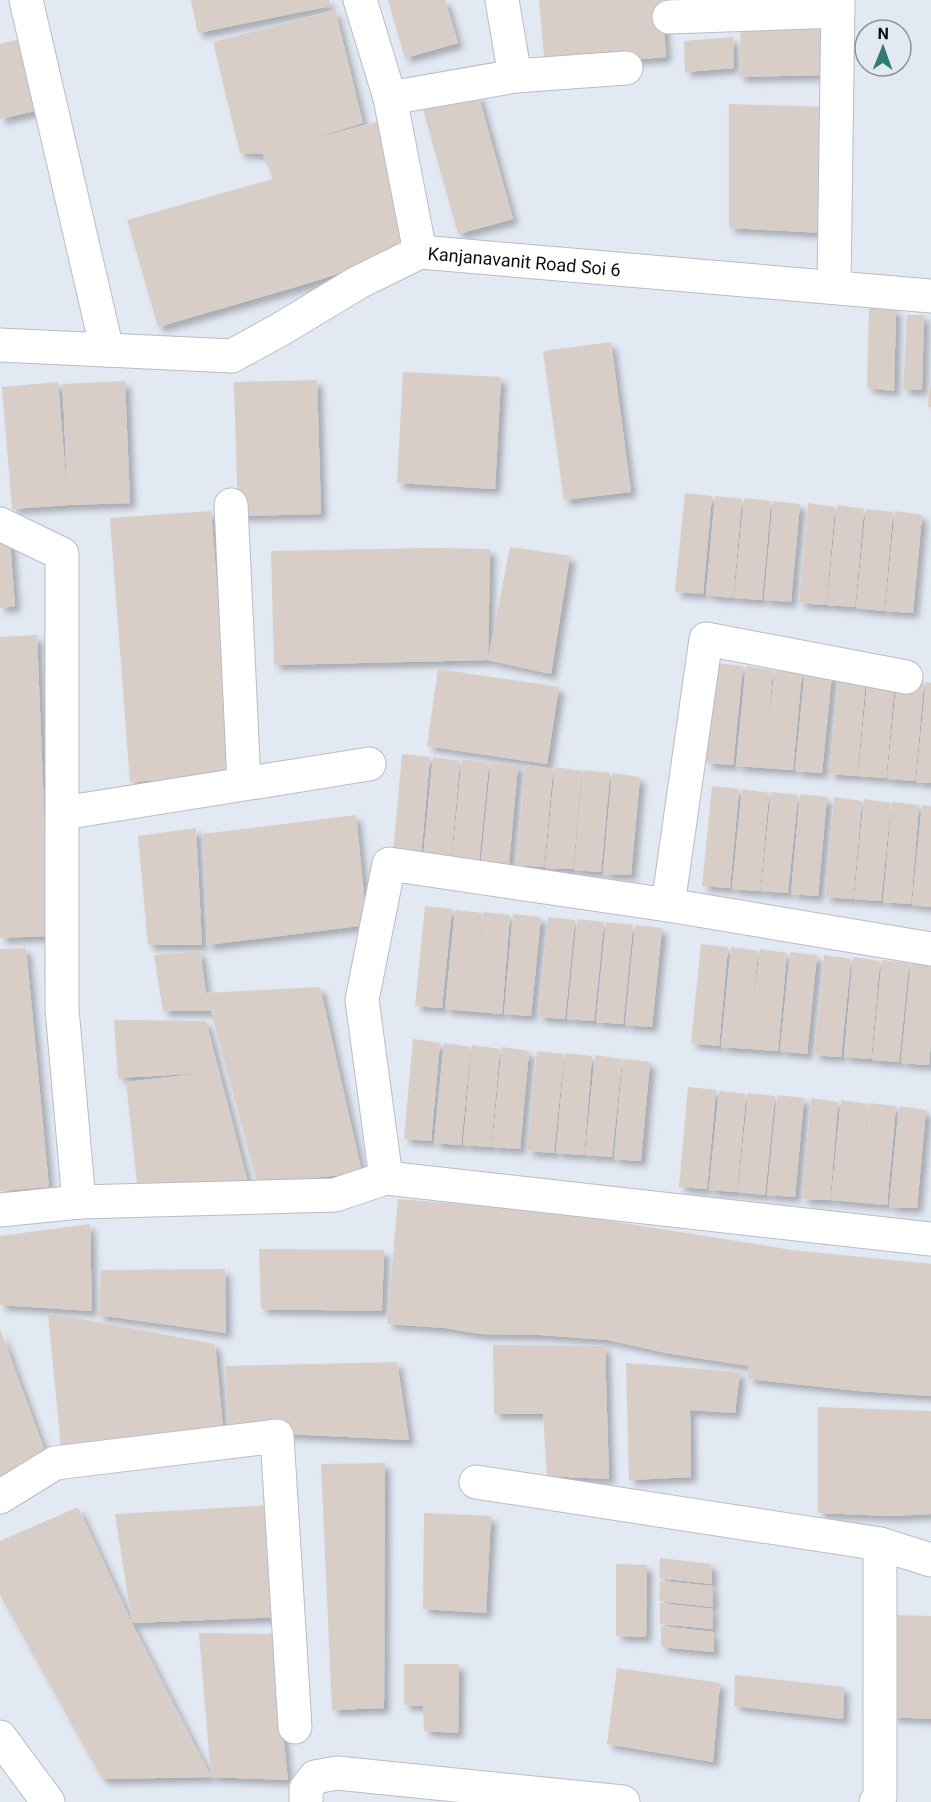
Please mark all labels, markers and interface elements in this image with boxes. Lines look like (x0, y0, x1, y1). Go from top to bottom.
north arrow (853, 18, 913, 78)
text: N (877, 24, 889, 43)
street label: Kanjanavanit Road Soi 6 (427, 242, 622, 280)

